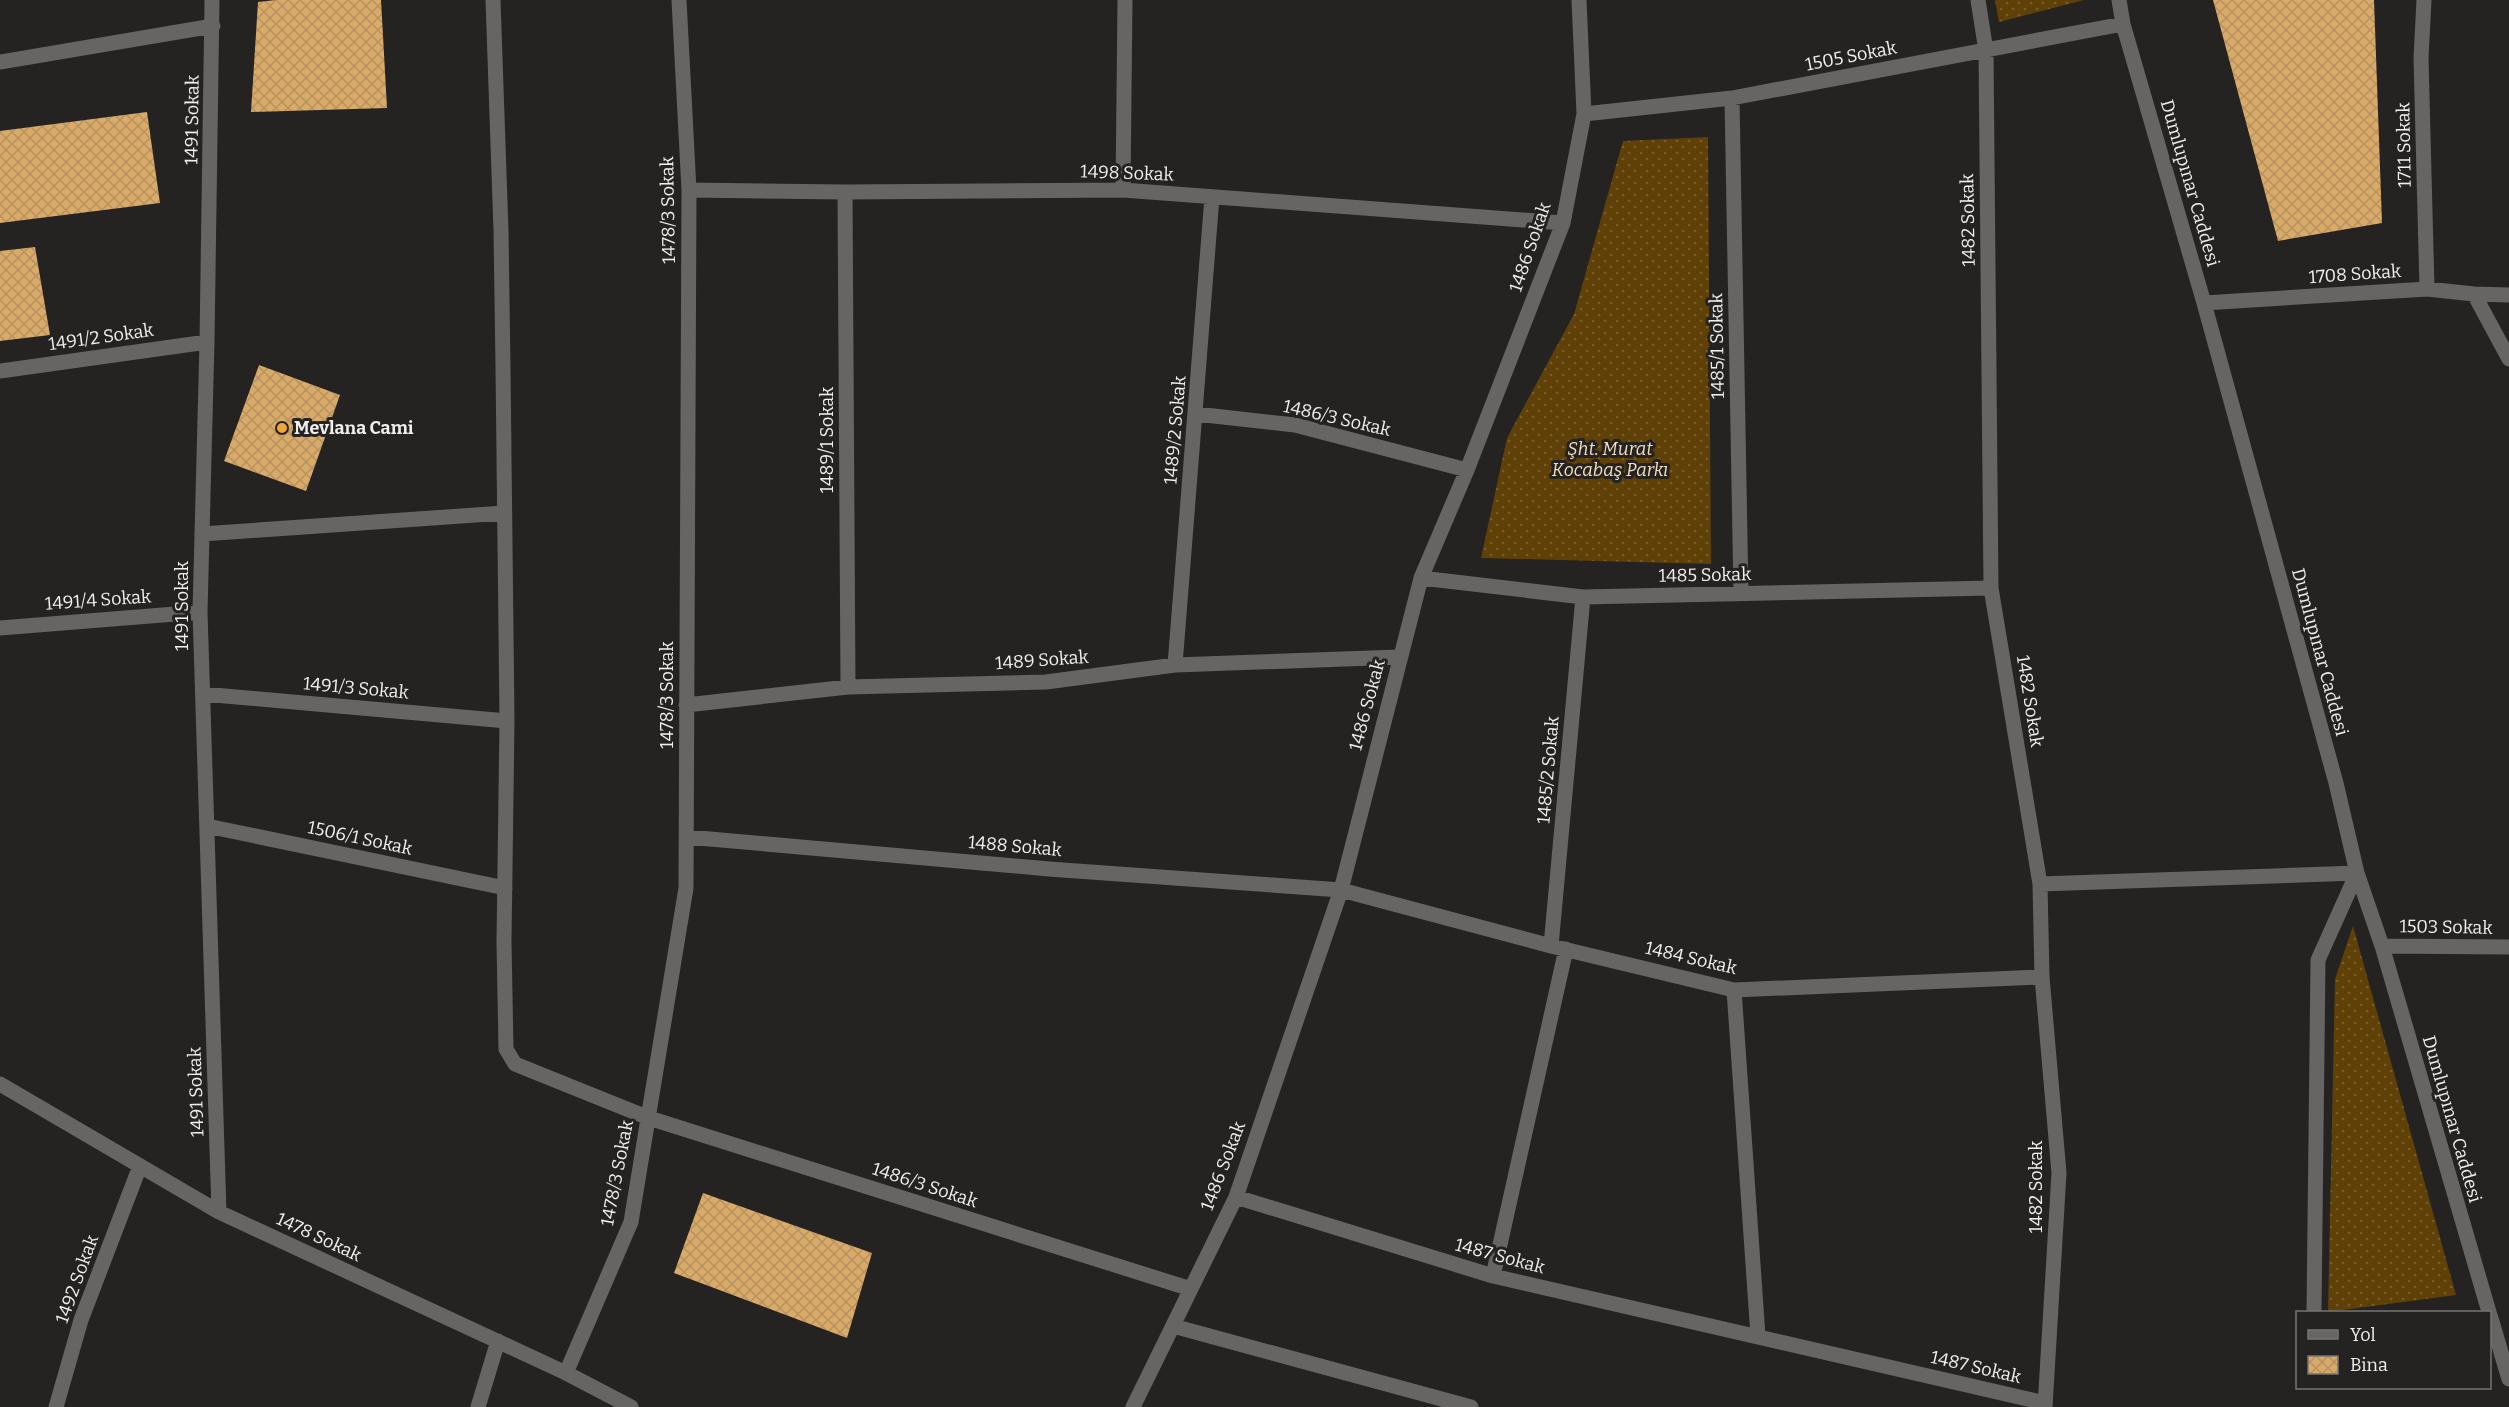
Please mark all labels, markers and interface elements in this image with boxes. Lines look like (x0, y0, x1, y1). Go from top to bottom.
street label: 1505 Sokak (1804, 36, 1899, 76)
street label: 1491 Sokak (180, 74, 204, 165)
street label: Dumlupınar Caddesi (2156, 97, 2224, 269)
street label: 1711 Sokak (2392, 101, 2416, 188)
street label: 1478/3 Sokak (656, 155, 680, 264)
street label: 1498 Sokak (1080, 160, 1175, 186)
street label: 1482 Sokak (1956, 173, 1980, 267)
street label: 1486 Sokak (1504, 198, 1556, 295)
street label: 1708 Sokak (2308, 260, 2403, 288)
street label: 1485/1 Sokak (1705, 292, 1729, 399)
street label: 1491/2 Sokak (47, 319, 156, 355)
street label: 1489/2 Sokak (1159, 374, 1191, 485)
street label: 1489/1 Sokak (816, 386, 838, 493)
street label: 1486/3 Sokak (1281, 395, 1394, 441)
place label: Mevlana Cami (294, 417, 414, 439)
marker: Mevlana Cami (275, 421, 289, 435)
park label: Şht. Murat Kocabaş Parkı (1552, 438, 1668, 481)
street label: 1491 Sokak (171, 560, 193, 651)
street label: 1485 Sokak (1659, 563, 1752, 587)
street label: Dumlupınar Caddesi (2287, 566, 2353, 738)
street label: 1491/4 Sokak (44, 585, 153, 615)
street label: 1478/3 Sokak (656, 641, 678, 749)
street label: 1489 Sokak (995, 646, 1090, 674)
street label: 1482 Sokak (2012, 654, 2048, 749)
street label: 1486 Sokak (1344, 656, 1390, 753)
street label: 1491/3 Sokak (302, 672, 411, 704)
street label: 1485/2 Sokak (1532, 714, 1564, 825)
street label: 1506/1 Sokak (306, 816, 415, 860)
street label: 1488 Sokak (967, 831, 1063, 861)
street label: 1503 Sokak (2399, 915, 2493, 939)
street label: 1484 Sokak (1643, 937, 1740, 979)
street label: Dumlupınar Caddesi (2418, 1033, 2486, 1205)
street label: 1491 Sokak (183, 1046, 209, 1137)
street label: 1478/3 Sokak (596, 1117, 638, 1228)
street label: 1486 Sokak (1196, 1118, 1250, 1214)
street label: 1482 Sokak (2025, 1140, 2047, 1233)
street label: 1486/3 Sokak (870, 1158, 981, 1213)
street label: 1478 Sokak (273, 1208, 366, 1267)
street label: 1492 Sokak (51, 1231, 103, 1326)
street label: 1487 Sokak (1453, 1233, 1548, 1279)
legend (2296, 1311, 2491, 1389)
text: Yol (2350, 1324, 2376, 1346)
street label: 1487 Sokak (1929, 1346, 2024, 1388)
text: Bina (2350, 1354, 2388, 1376)

